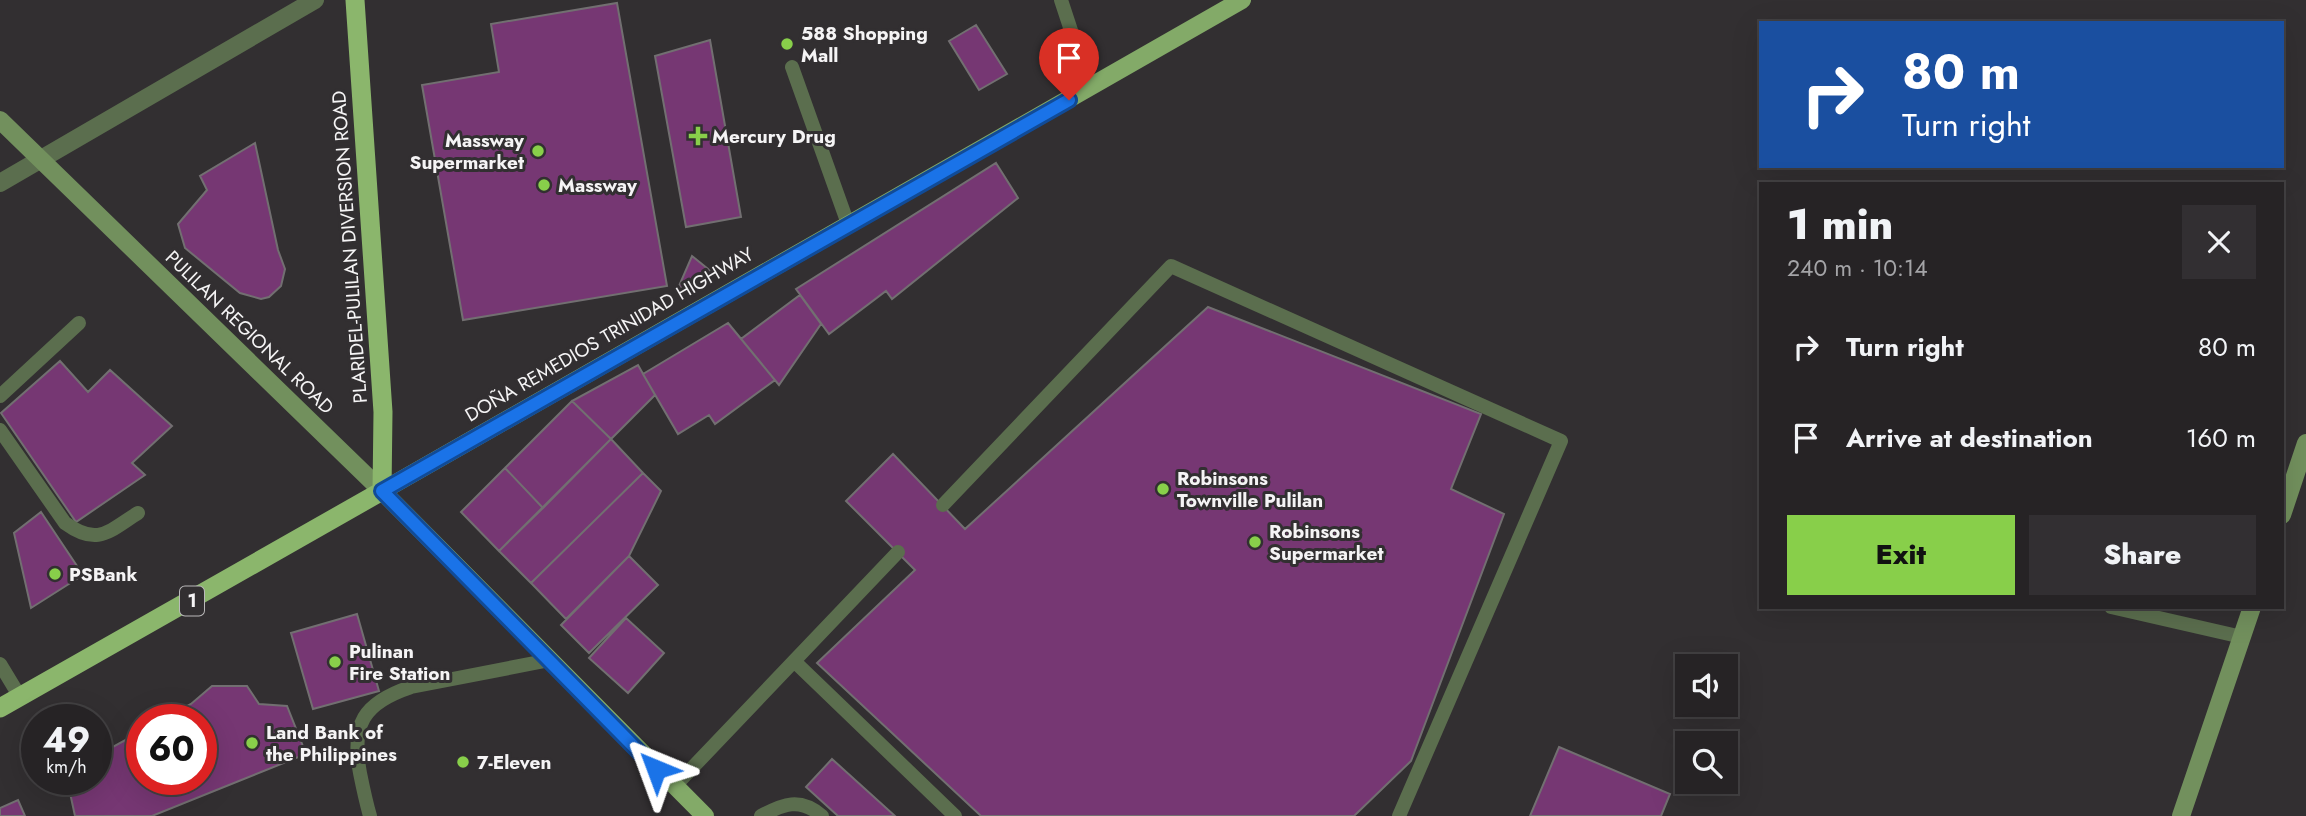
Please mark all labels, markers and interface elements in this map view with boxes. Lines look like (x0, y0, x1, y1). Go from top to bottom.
place label: 588 Shopping Mall (801, 20, 928, 69)
pin (1039, 28, 1099, 100)
marker: 588 Shopping Mall (779, 36, 795, 52)
text: 80 m (1902, 37, 2020, 107)
icon: arrive (1050, 39, 1088, 77)
icon: right (1787, 49, 1878, 140)
street label: PLARIDEL-PULILAN DIVERSION ROAD (325, 90, 374, 404)
text: Turn right (1902, 102, 2031, 148)
place label: Mercury Drug (712, 123, 836, 150)
place label: Massway Supermarket (410, 127, 525, 176)
marker: Mercury Drug (690, 128, 706, 144)
marker: Massway Supermarket (530, 143, 546, 159)
place label: Massway (558, 172, 638, 199)
marker: Massway (536, 177, 552, 193)
text: 1 min (1787, 194, 1893, 255)
button: close (2182, 205, 2256, 279)
street label: DOÑA REMEDIOS TRINIDAD HIGHWAY (460, 240, 759, 428)
street label: PULILAN REGIONAL ROAD (159, 244, 340, 420)
text: 240 m · 10:14 (1787, 251, 1928, 285)
icon: right (1787, 328, 1825, 366)
text: Turn right (1846, 328, 1964, 366)
text: 80 m (2198, 328, 2256, 366)
icon: arrive (1787, 419, 1825, 457)
text: Arrive at destination (1846, 419, 2093, 457)
text: 160 m (2186, 419, 2256, 457)
place label: Robinsons Townville Pulilan (1177, 465, 1323, 514)
marker: Robinsons Townville Pulilan (1155, 481, 1171, 497)
button: Exit (1787, 515, 2015, 595)
button: Share (2029, 515, 2256, 595)
place label: Robinsons Supermarket (1269, 518, 1383, 567)
marker: Robinsons Supermarket (1247, 534, 1263, 550)
place label: PSBank (69, 561, 137, 588)
marker: PSBank (47, 566, 63, 582)
road number: 1 (180, 586, 204, 616)
place label: Pulinan Fire Station (349, 638, 450, 687)
marker: Pulinan Fire Station (327, 654, 343, 670)
map controls (1675, 654, 1738, 794)
button: sound (1675, 654, 1738, 717)
speed limit sign: 60 (126, 704, 217, 795)
text: 49 (43, 715, 90, 765)
place label: Land Bank of the Philippines (266, 719, 397, 768)
button: search (1675, 731, 1738, 794)
position arrow (619, 732, 693, 806)
marker: Land Bank of the Philippines (244, 735, 260, 751)
place label: 7-Eleven (477, 749, 551, 776)
text: km/h (46, 754, 87, 780)
marker: 7-Eleven (455, 754, 471, 770)

